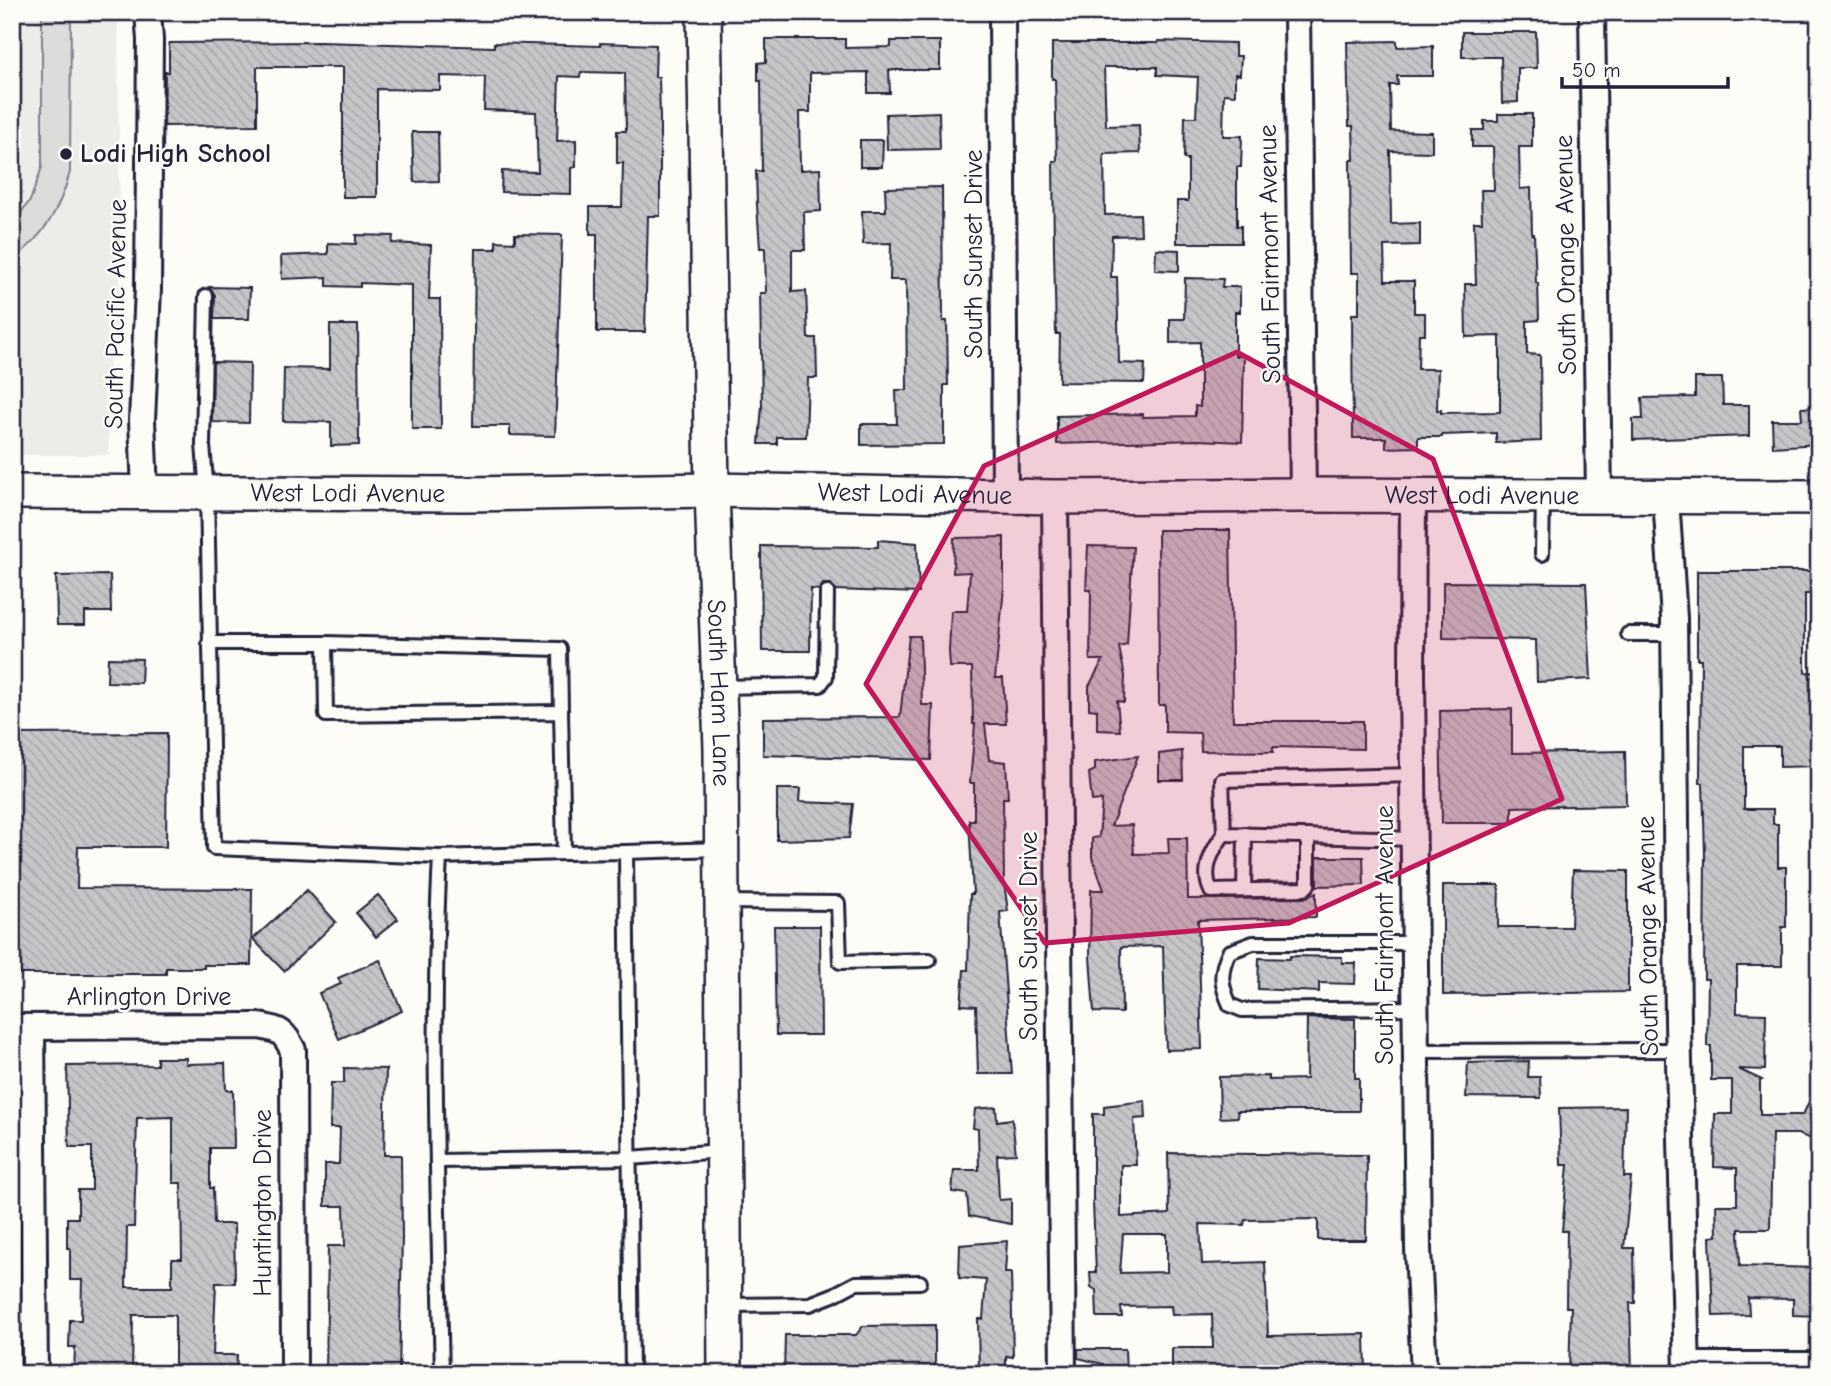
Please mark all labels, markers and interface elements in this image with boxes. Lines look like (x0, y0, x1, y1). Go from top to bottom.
scale bar (1562, 46, 1728, 90)
text: 50 m (1572, 58, 1621, 82)
street label: South Fairmont Avenue (1253, 124, 1287, 384)
street label: South Orange Avenue (1549, 135, 1583, 375)
place label: Lodi High School (80, 139, 271, 169)
marker: Lodi High School (58, 146, 74, 162)
street label: South Sunset Drive (959, 149, 989, 359)
street label: South Pacific Avenue (99, 199, 133, 429)
street label: West Lodi Avenue (817, 477, 1013, 511)
street label: West Lodi Avenue (251, 478, 445, 509)
street label: West Lodi Avenue (1384, 480, 1579, 511)
street label: South Ham Lane (701, 599, 736, 787)
street label: South Fairmont Avenue (1370, 805, 1400, 1065)
street label: South Orange Avenue (1631, 816, 1665, 1056)
street label: South Sunset Drive (1014, 831, 1044, 1041)
street label: Arlington Drive (67, 982, 231, 1012)
street label: Huntington Drive (248, 1109, 278, 1297)

